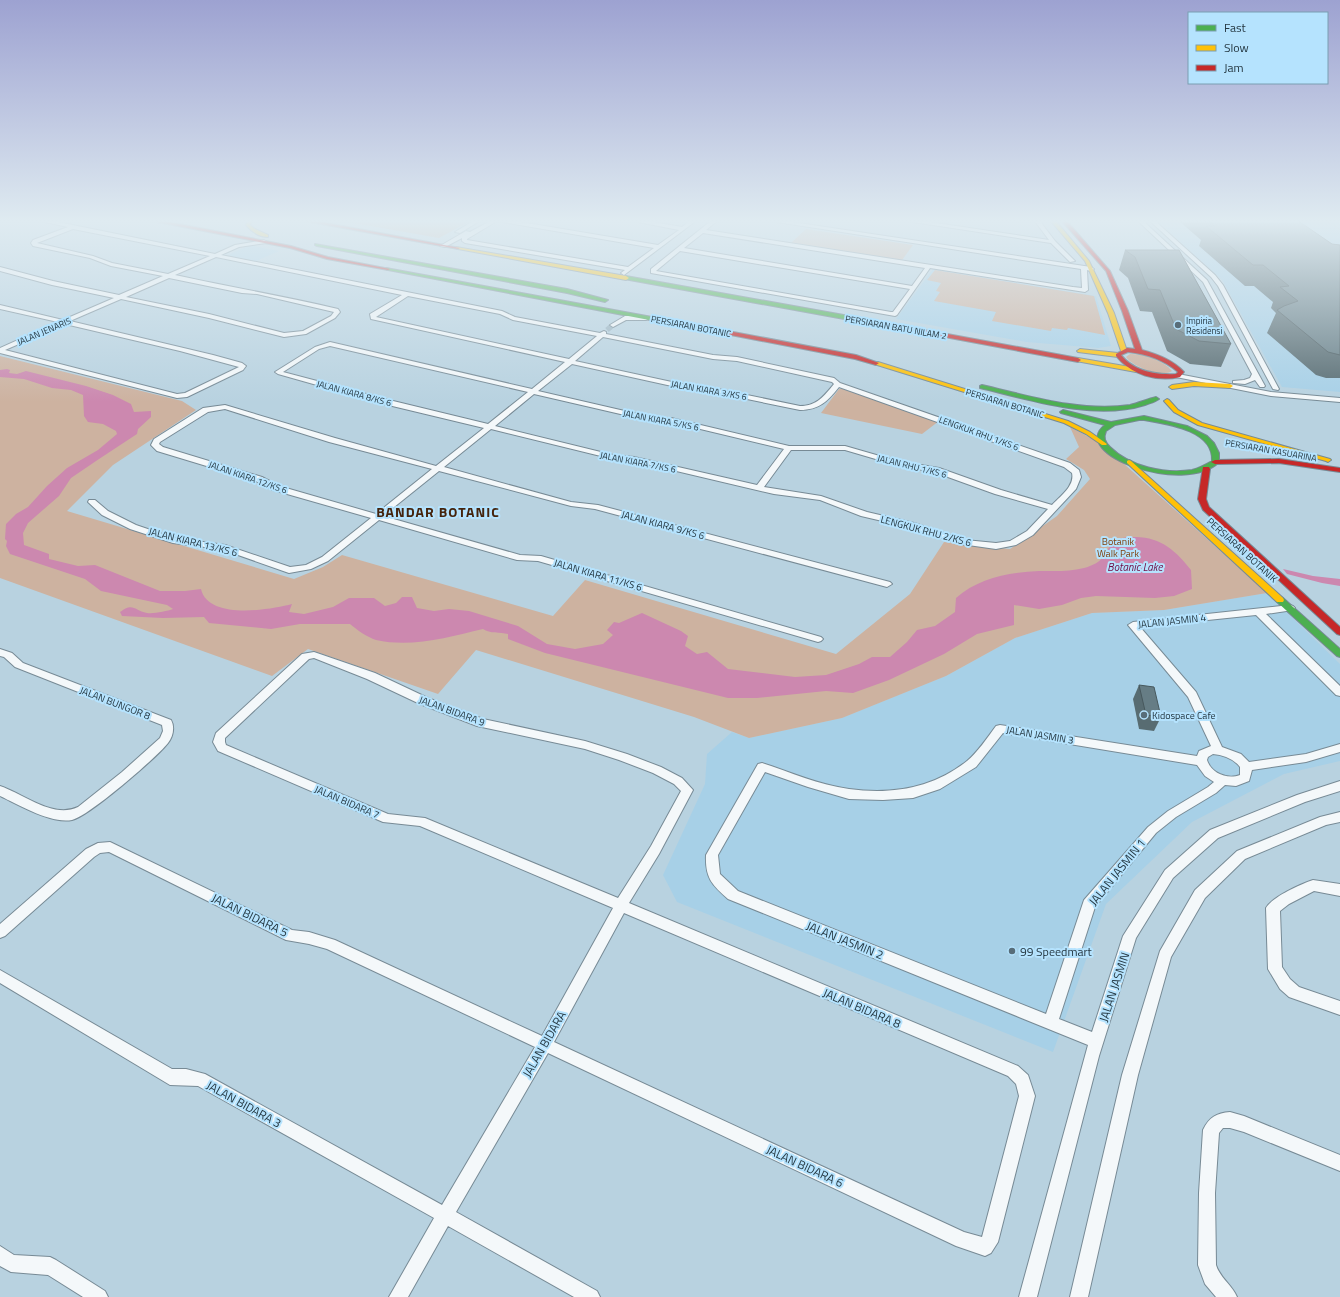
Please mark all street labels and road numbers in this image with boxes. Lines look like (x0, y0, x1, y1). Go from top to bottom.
street label: PERSIARAN BOTANIC (650, 312, 732, 340)
street label: PERSIARAN BATU NILAM 2 (844, 312, 948, 342)
street label: JALAN JENARIS (15, 314, 73, 348)
street label: JALAN KIARA 8/KS 6 (315, 377, 393, 409)
street label: JALAN KIARA 3/KS 6 (670, 377, 748, 403)
street label: PERSIARAN BOTANIC (964, 385, 1046, 421)
street label: JALAN KIARA 5/KS 6 (622, 406, 700, 434)
street label: LENGKUK RHU 1/KS 6 (937, 413, 1021, 453)
street label: PERSIARAN KASUARINA (1224, 436, 1318, 465)
street label: JALAN KIARA 7/KS 6 (599, 448, 677, 476)
street label: JALAN RHU 1/KS 6 (876, 451, 948, 481)
street label: JALAN KIARA 12/KS 6 (207, 457, 289, 497)
street label: JALAN KIARA 9/KS 6 (620, 507, 707, 543)
street label: LENGKUK RHU 2/KS 6 (879, 512, 973, 550)
street label: PERSIARAN BOTANIK (1203, 514, 1281, 586)
street label: JALAN KIARA 13/KS 6 (147, 524, 239, 560)
street label: JALAN KIARA 11/KS 6 (552, 555, 644, 595)
street label: JALAN JASMIN 4 (1137, 610, 1207, 632)
street label: JALAN BUNGOR 8 (77, 683, 153, 724)
street label: JALAN BIDARA 9 (417, 692, 487, 730)
street label: JALAN JASMIN 3 (1005, 722, 1075, 748)
street label: JALAN BIDARA 7 (312, 782, 382, 822)
street label: JALAN JASMIN 1 (1084, 834, 1150, 910)
street label: JALAN BIDARA 5 (208, 888, 292, 942)
street label: JALAN JASMIN 2 (804, 916, 886, 964)
street label: JALAN JASMIN (1094, 950, 1134, 1024)
street label: JALAN BIDARA 8 (820, 983, 904, 1033)
street label: JALAN BIDARA (517, 1007, 571, 1081)
street label: JALAN BIDARA 3 (203, 1076, 285, 1132)
street label: JALAN BIDARA 6 (763, 1140, 847, 1192)

